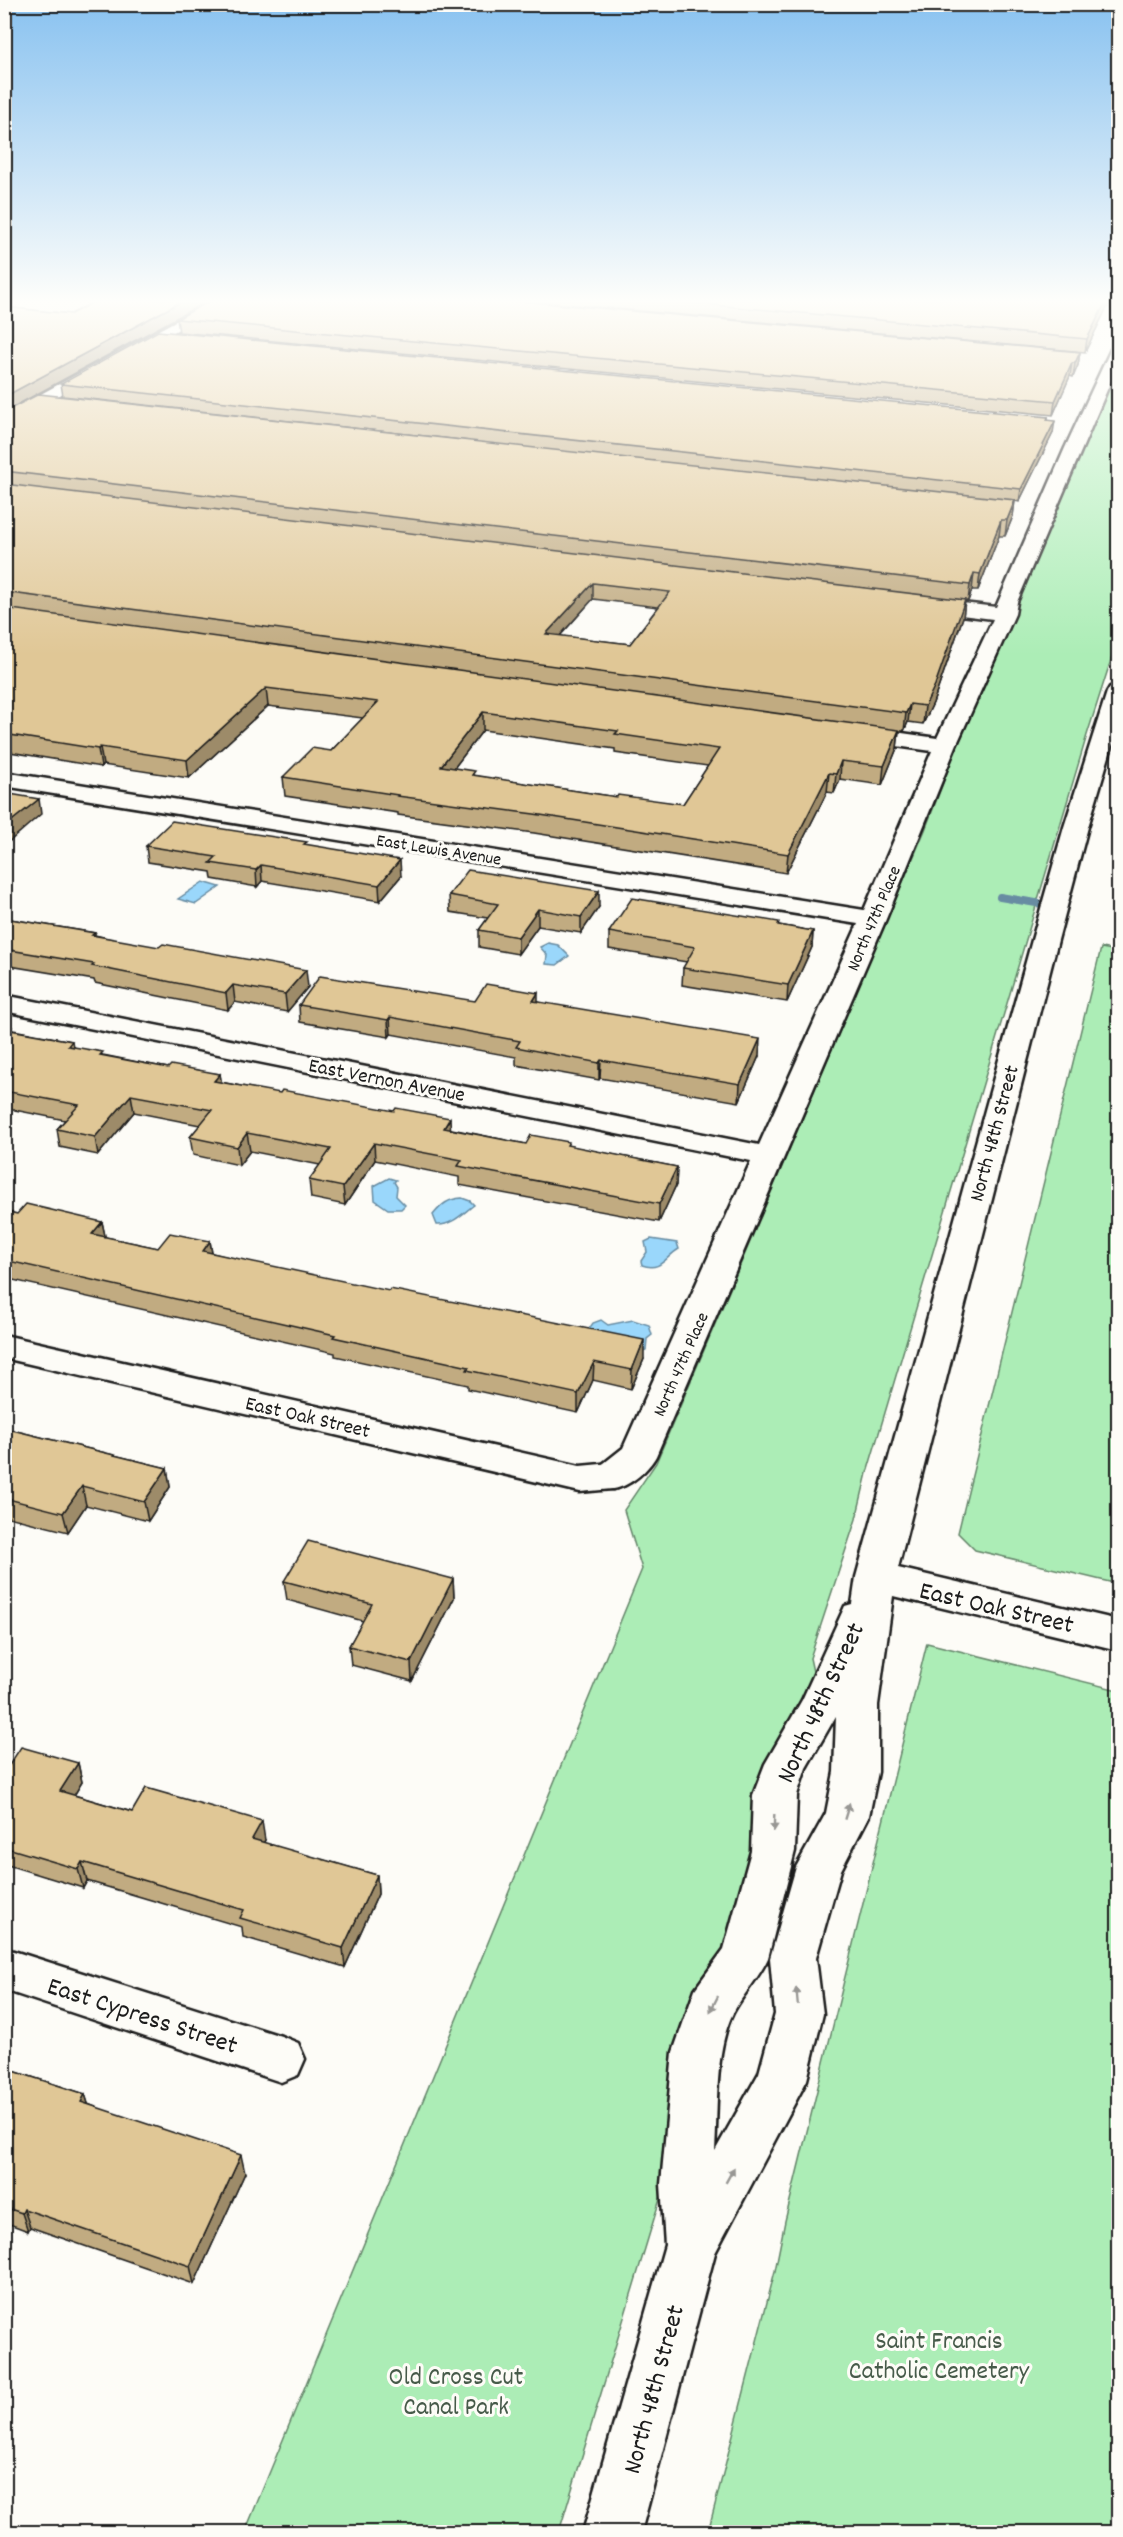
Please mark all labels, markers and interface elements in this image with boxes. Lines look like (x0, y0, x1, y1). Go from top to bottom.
street label: East Lewis Avenue (374, 829, 503, 874)
street label: North 47th Place (842, 862, 909, 975)
street label: East Vernon Avenue (306, 1052, 467, 1112)
street label: North 48th Street (963, 1062, 1029, 1205)
street label: North 47th Place (648, 1309, 717, 1421)
street label: East Oak Street (242, 1390, 373, 1448)
street label: East Oak Street (915, 1574, 1077, 1645)
street label: North 48th Street (769, 1617, 876, 1790)
one-way arrow (843, 1802, 852, 1820)
one-way arrow (770, 1813, 779, 1832)
street label: East Cypress Street (42, 1969, 242, 2066)
one-way arrow (792, 1986, 802, 2005)
one-way arrow (709, 1996, 718, 2013)
one-way arrow (725, 2166, 735, 2183)
street label: North 48th Street (615, 2301, 696, 2478)
park label: Saint Francis Catholic Cemetery (849, 2324, 1030, 2391)
park label: Old Cross Cut Canal Park (389, 2360, 524, 2427)

